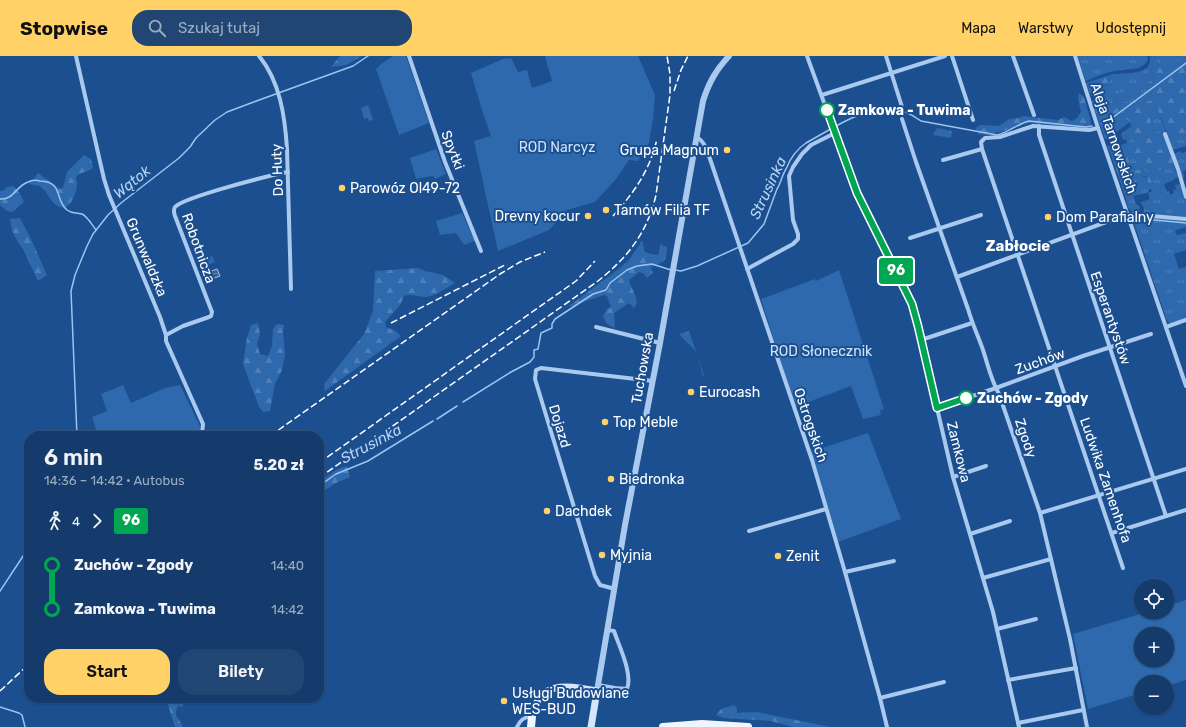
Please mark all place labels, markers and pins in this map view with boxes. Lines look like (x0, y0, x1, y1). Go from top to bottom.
marker: Zamkowa - Tuwima (819, 102, 835, 118)
place label: Zamkowa - Tuwima (838, 102, 970, 119)
place label: Grupa Magnum (620, 142, 719, 159)
marker: Grupa Magnum (722, 145, 732, 155)
place label: Parowóz Ol49-72 (350, 180, 460, 197)
marker: Parowóz Ol49-72 (337, 183, 347, 193)
place label: Tarnów Filia TF (614, 202, 710, 219)
marker: Tarnów Filia TF (601, 205, 611, 215)
place label: Drevny kocur (494, 208, 581, 225)
place label: Dom Parafialny (1056, 209, 1154, 226)
marker: Drevny kocur (583, 211, 593, 221)
marker: Dom Parafialny (1043, 212, 1053, 222)
place label: Eurocash (699, 384, 760, 401)
marker: Eurocash (686, 387, 696, 397)
marker: Zuchów - Zgody (958, 390, 974, 406)
place label: Zuchów - Zgody (977, 390, 1089, 407)
place label: Top Meble (613, 414, 678, 431)
marker: Top Meble (600, 417, 610, 427)
place label: Biedronka (619, 471, 684, 488)
marker: Biedronka (606, 474, 616, 484)
place label: Dachdek (555, 503, 613, 520)
marker: Dachdek (542, 506, 552, 516)
place label: Myjnia (610, 547, 652, 564)
place label: Zenit (786, 548, 820, 565)
marker: Myjnia (597, 550, 607, 560)
marker: Zenit (773, 551, 783, 561)
place label: Usługi Budowlane WES-BUD (512, 685, 629, 718)
marker: Usługi Budowlane WES-BUD (499, 696, 509, 706)

